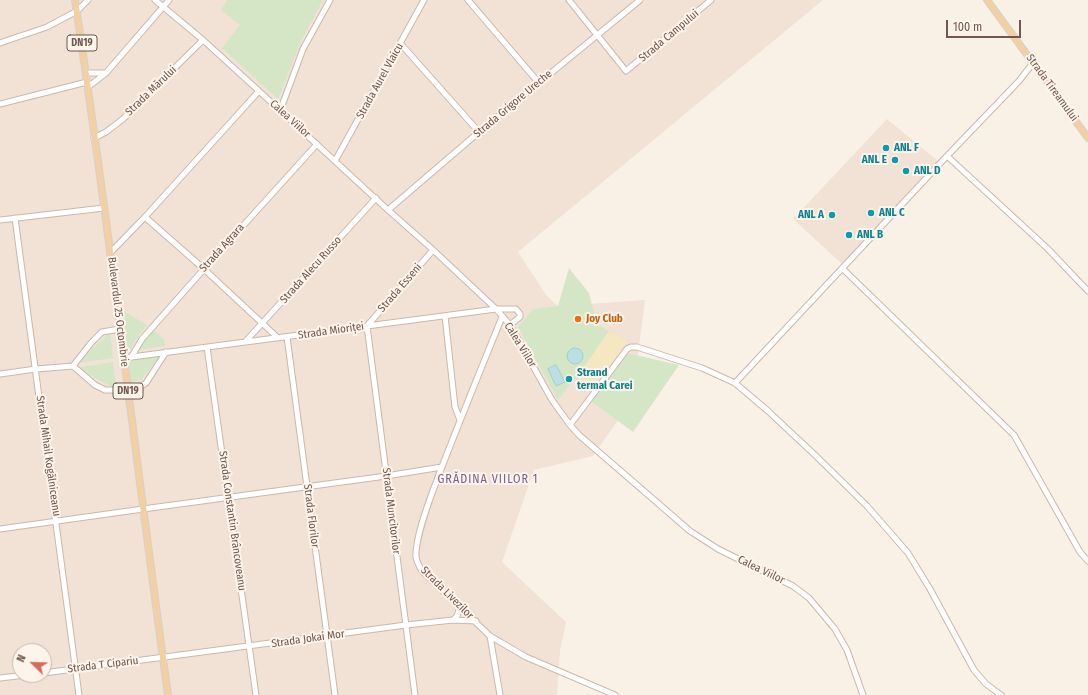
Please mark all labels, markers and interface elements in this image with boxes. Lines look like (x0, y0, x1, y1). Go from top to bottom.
street label: Strada Campului (636, 7, 702, 65)
scale bar (948, 12, 1023, 38)
text: 100 m (953, 20, 982, 34)
road number: DN19 (67, 35, 97, 51)
street label: Strada Aurel Vlaicu (354, 41, 406, 121)
street label: Strada Tireamului (1023, 52, 1081, 124)
street label: Strada Mărului (123, 63, 179, 119)
street label: Strada Grigore Ureche (471, 67, 555, 141)
street label: Calea Viilor (267, 97, 313, 141)
place label: ANL F (894, 141, 919, 155)
marker: ANL F (881, 143, 891, 153)
place label: ANL E (862, 153, 887, 167)
marker: ANL E (890, 155, 900, 165)
place label: ANL D (914, 164, 941, 178)
marker: ANL D (901, 166, 911, 176)
place label: ANL C (879, 206, 905, 220)
place label: ANL A (798, 208, 824, 222)
marker: ANL C (866, 208, 876, 218)
marker: ANL A (827, 210, 837, 220)
street label: Strada Agrara (197, 221, 247, 275)
place label: ANL B (857, 228, 883, 242)
marker: ANL B (844, 230, 854, 240)
street label: Strada Alecu Russo (277, 234, 345, 306)
street label: Bulevardul 25 Octombrie (105, 256, 131, 368)
street label: Strada Esseni (375, 261, 425, 315)
place label: Joy Club (586, 312, 623, 326)
marker: Joy Club (573, 314, 583, 324)
street label: Strada Mioriței (297, 320, 365, 342)
street label: Calea Viilor (501, 320, 539, 370)
place label: Strand termal Carei (577, 366, 633, 392)
marker: Strand termal Carei (564, 374, 574, 384)
road number: DN19 (113, 383, 143, 399)
street label: Strada Mihail Kogălniceanu (33, 395, 63, 517)
street label: Strada Constantin Brâncoveanu (216, 450, 248, 592)
street label: Strada Muncitorilor (379, 467, 403, 555)
district label: GRĂDINA VIILOR 1 (437, 473, 539, 487)
street label: Strada Florilor (301, 483, 321, 549)
street label: Calea Viilor (735, 553, 787, 587)
street label: Strada Livezilor (418, 564, 476, 622)
street label: Strada Jokai Mor (271, 627, 345, 651)
north arrow (12, 643, 52, 683)
text: N (14, 653, 29, 664)
street label: Strada T Cipariu (67, 654, 139, 676)

